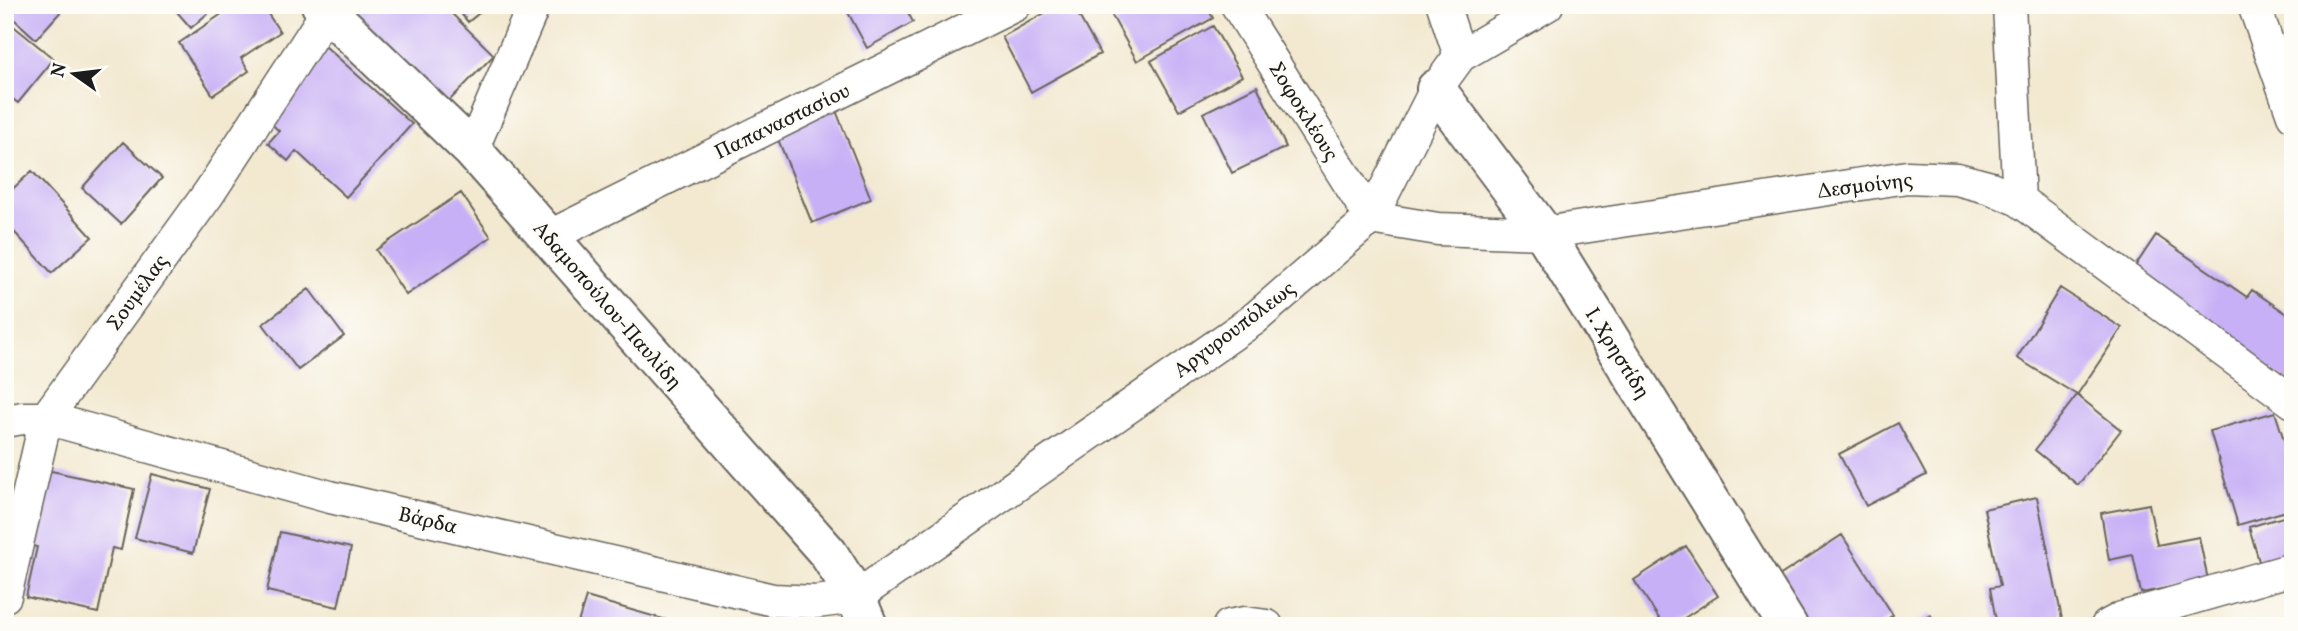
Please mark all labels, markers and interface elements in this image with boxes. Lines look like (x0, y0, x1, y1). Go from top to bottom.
north arrow (38, 38, 108, 108)
street label: Σοφοκλέους (1261, 57, 1345, 167)
text: N (45, 60, 74, 80)
street label: Παπαναστασίου (710, 77, 855, 168)
street label: Δεσμοίνης (1816, 166, 1915, 207)
street label: Αδαμοπούλου-Παυλίδη (526, 215, 688, 396)
street label: Σουμέλας (101, 249, 176, 337)
street label: Αργυρουπόλεως (1168, 275, 1302, 386)
street label: Ι. Χρηστίδη (1577, 302, 1656, 405)
street label: Βάρδα (395, 501, 460, 542)

